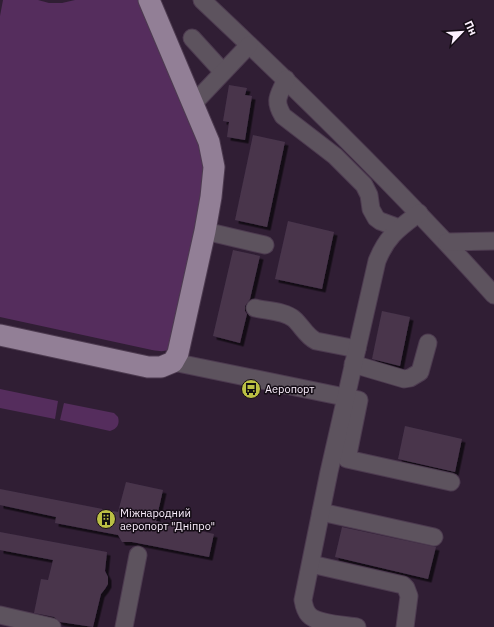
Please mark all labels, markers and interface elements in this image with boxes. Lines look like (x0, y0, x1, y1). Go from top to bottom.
north arrow (442, 12, 482, 52)
text: Пн (462, 18, 480, 37)
bus stop icon: Аеропорт (240, 378, 262, 400)
place label: Аеропорт (265, 382, 315, 396)
place label: Міжнародний аеропорт "Дніпро" (120, 506, 215, 533)
building icon: Міжнародний аеропорт "Дніпро" (95, 508, 117, 530)

